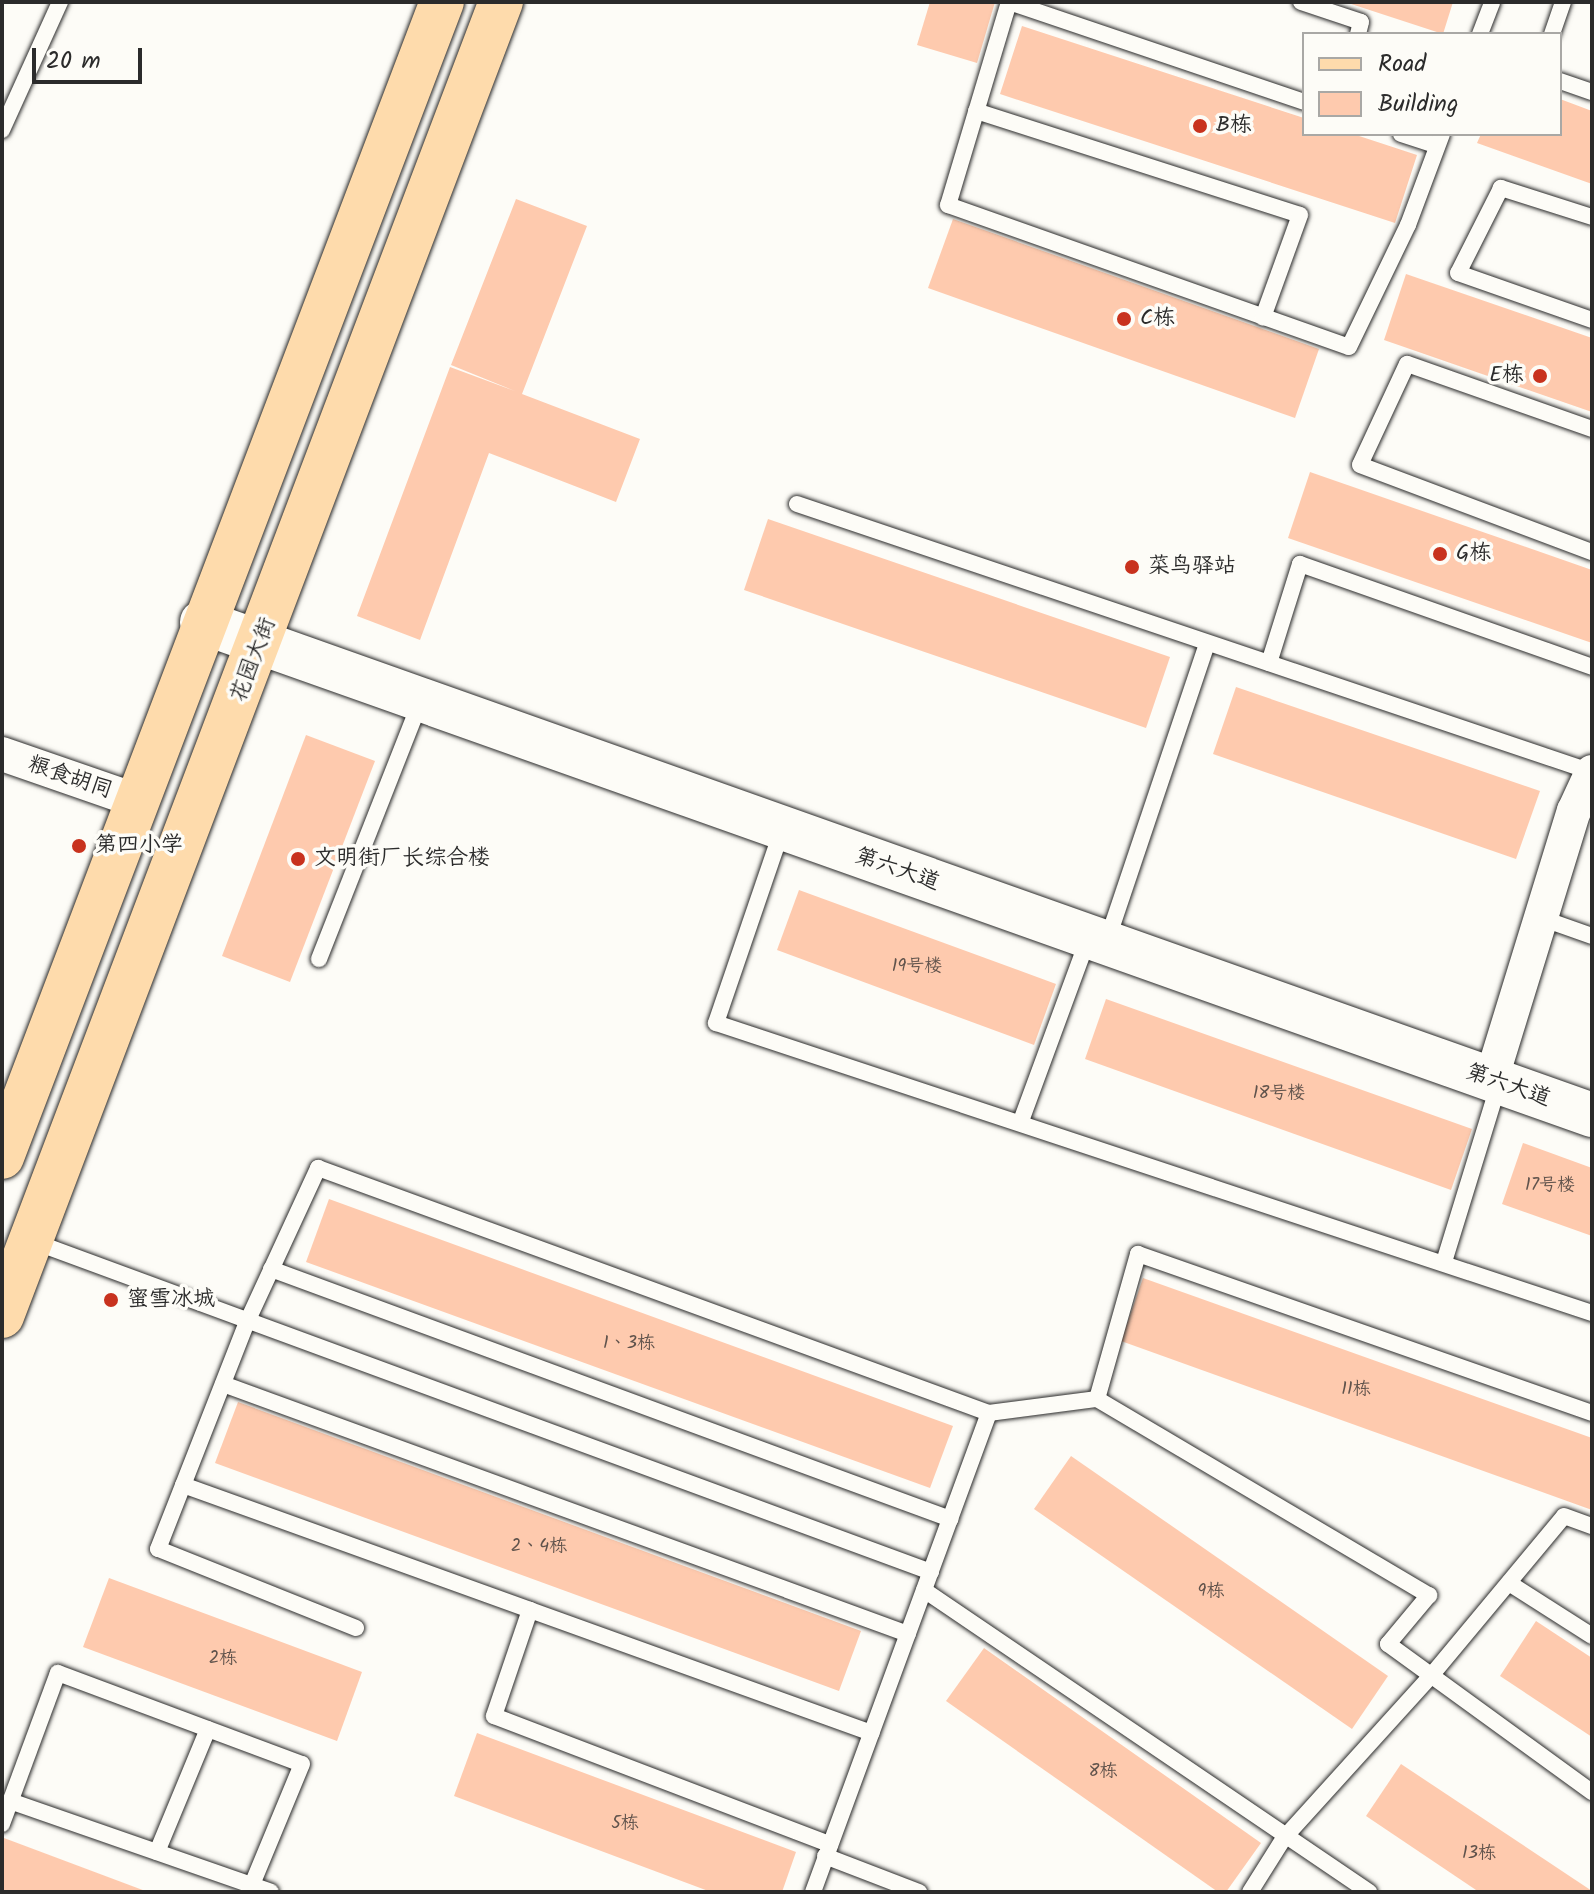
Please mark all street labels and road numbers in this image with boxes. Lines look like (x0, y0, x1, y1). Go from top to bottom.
street label: 花园大街 (226, 614, 282, 706)
street label: 粮食胡同 (24, 751, 116, 805)
street label: 第六大道 (851, 843, 943, 897)
street label: 第六大道 (1462, 1059, 1554, 1113)

